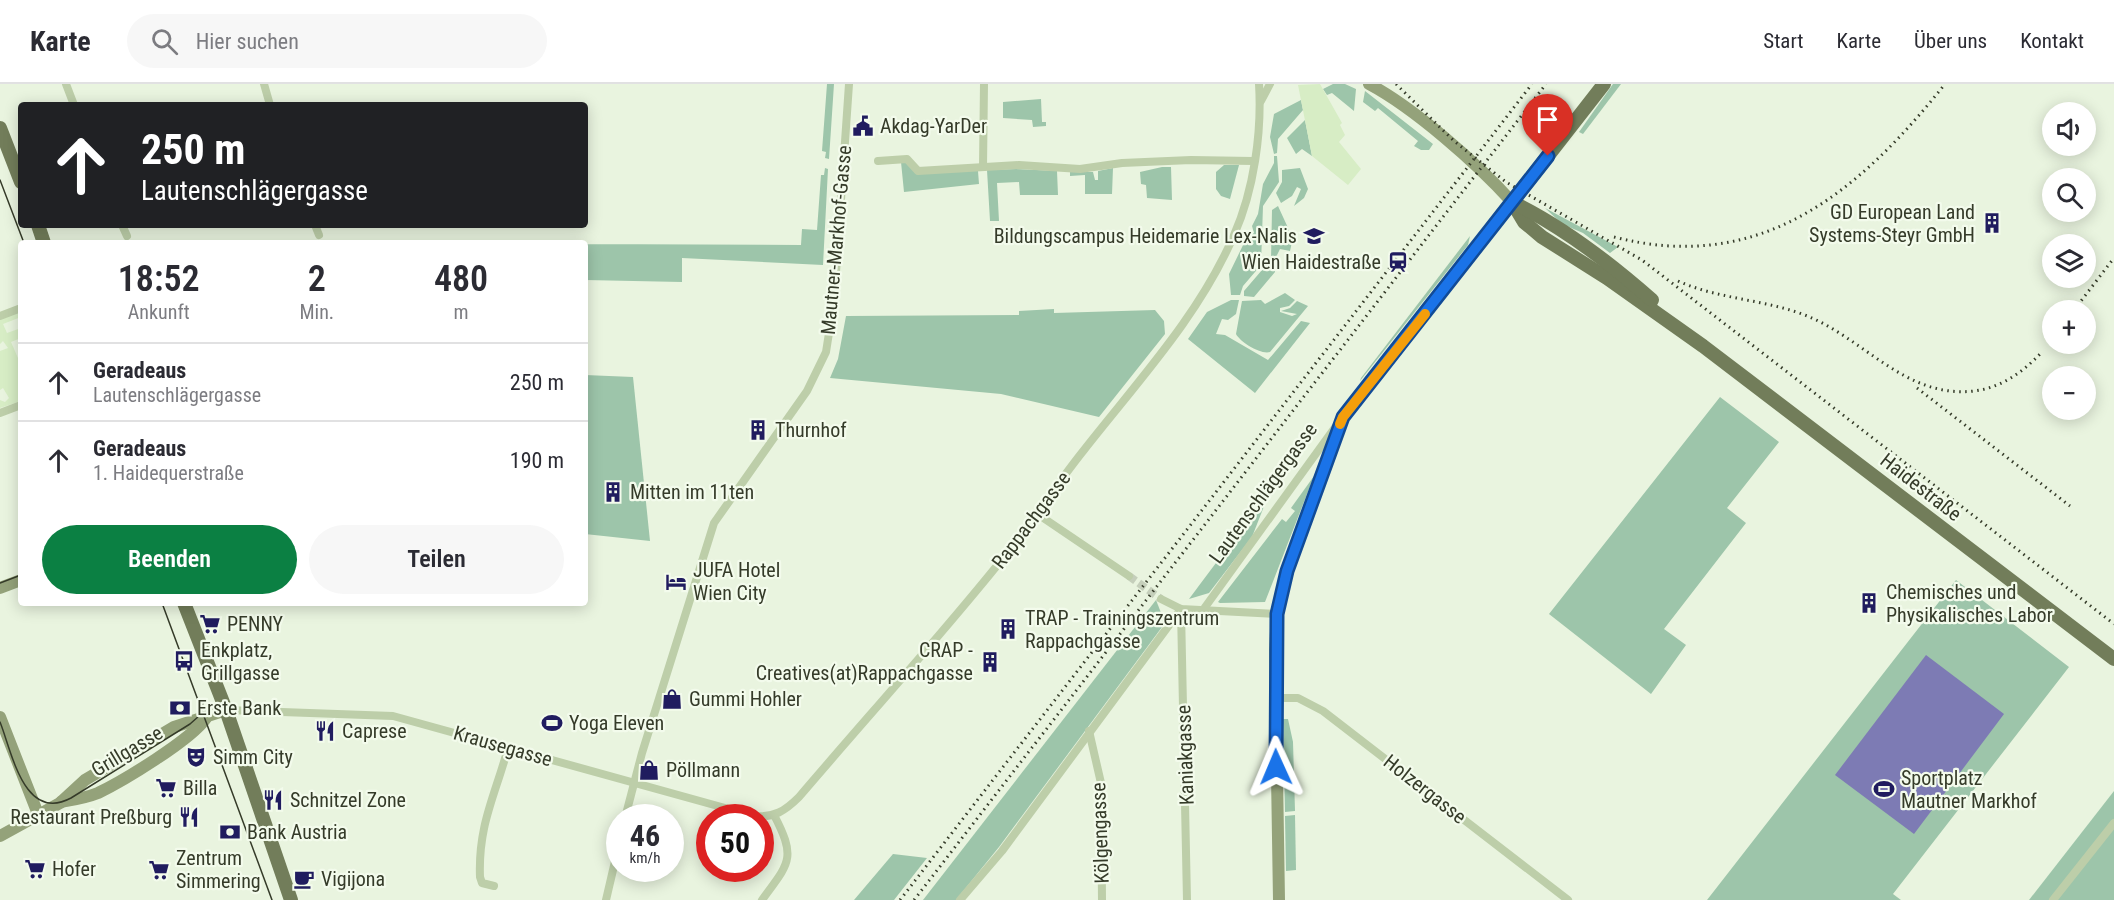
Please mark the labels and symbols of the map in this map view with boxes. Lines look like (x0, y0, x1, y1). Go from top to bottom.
pin (1522, 94, 1573, 156)
public building icon: Akdag-YarDer (851, 114, 875, 138)
place label: Akdag-YarDer (880, 114, 987, 138)
street label: Mautner-Markhof-Gasse (816, 144, 856, 336)
place label: GD European Land Systems-Steyr GmbH (1809, 200, 1975, 247)
building icon: GD European Land Systems-Steyr GmbH (1980, 211, 2004, 235)
place label: Bildungscampus Heidemarie Lex-Nalis (994, 224, 1297, 248)
school or university icon: Bildungscampus Heidemarie Lex-Nalis (1302, 224, 1326, 248)
place label: Wien Haidestraße (1242, 250, 1381, 274)
station icon: Wien Haidestraße (1386, 250, 1410, 274)
building icon: Thurnhof (746, 418, 770, 442)
place label: Thurnhof (775, 418, 847, 442)
street label: Lautenschlägergasse (1204, 418, 1322, 568)
street label: Haidestraße (1876, 448, 1966, 526)
street label: Rappachgasse (987, 467, 1075, 573)
building icon: Mitten im 11ten (601, 480, 625, 504)
place label: Mitten im 11ten (630, 480, 754, 504)
place label: JUFA Hotel Wien City (693, 558, 780, 605)
hotel icon: JUFA Hotel Wien City (664, 570, 688, 594)
place label: Chemisches und Physikalisches Labor (1886, 580, 2053, 627)
building icon: Chemisches und Physikalisches Labor (1857, 591, 1881, 615)
place label: TRAP - Trainingszentrum Rappachgasse (1025, 606, 1219, 653)
supermarket icon: PENNY (198, 612, 222, 636)
place label: PENNY (227, 612, 284, 636)
building icon: TRAP - Trainingszentrum Rappachgasse (996, 617, 1020, 641)
place label: Enkplatz, Grillgasse (201, 638, 280, 685)
place label: CRAP - Creatives(at)Rappachgasse (756, 638, 973, 685)
bus stop icon: Enkplatz, Grillgasse (172, 649, 196, 673)
building icon: CRAP - Creatives(at)Rappachgasse (978, 650, 1002, 674)
shop icon: Gummi Hohler (660, 687, 684, 711)
place label: Gummi Hohler (689, 687, 802, 711)
bank icon: Erste Bank (168, 696, 192, 720)
place label: Erste Bank (197, 696, 281, 720)
street label: Kaniakgasse (1171, 704, 1199, 806)
sports icon: Yoga Eleven (540, 711, 564, 735)
place label: Yoga Eleven (569, 711, 664, 735)
restaurant icon: Caprese (313, 719, 337, 743)
place label: Caprese (342, 719, 407, 743)
street label: Grillgasse (87, 720, 167, 782)
street label: Krausegasse (451, 720, 555, 772)
position arrow (1244, 735, 1308, 799)
theatre icon: Simm City (184, 745, 208, 769)
place label: Simm City (213, 745, 293, 769)
street label: Holzergasse (1379, 749, 1471, 829)
shop icon: Pöllmann (637, 758, 661, 782)
place label: Pöllmann (666, 758, 740, 782)
place label: Sportplatz Mautner Markhof (1901, 766, 2038, 813)
supermarket icon: Billa (154, 776, 178, 800)
place label: Billa (183, 776, 217, 800)
sports icon: Sportplatz Mautner Markhof (1872, 777, 1896, 801)
street label: Kölgengasse (1086, 782, 1114, 884)
restaurant icon: Schnitzel Zone (261, 788, 285, 812)
place label: Schnitzel Zone (290, 788, 406, 812)
speed limit sign: 50 (696, 804, 774, 882)
place label: Restaurant Preßburg (10, 805, 172, 829)
restaurant icon: Restaurant Preßburg (177, 805, 201, 829)
bank icon: Bank Austria (218, 820, 242, 844)
place label: Bank Austria (247, 820, 347, 844)
place label: Zentrum Simmering (176, 846, 261, 893)
supermarket icon: Hofer (23, 857, 47, 881)
place label: Hofer (52, 857, 96, 881)
supermarket icon: Zentrum Simmering (147, 858, 171, 882)
cafe icon: Vigijona (292, 867, 316, 891)
place label: Vigijona (321, 867, 385, 891)

